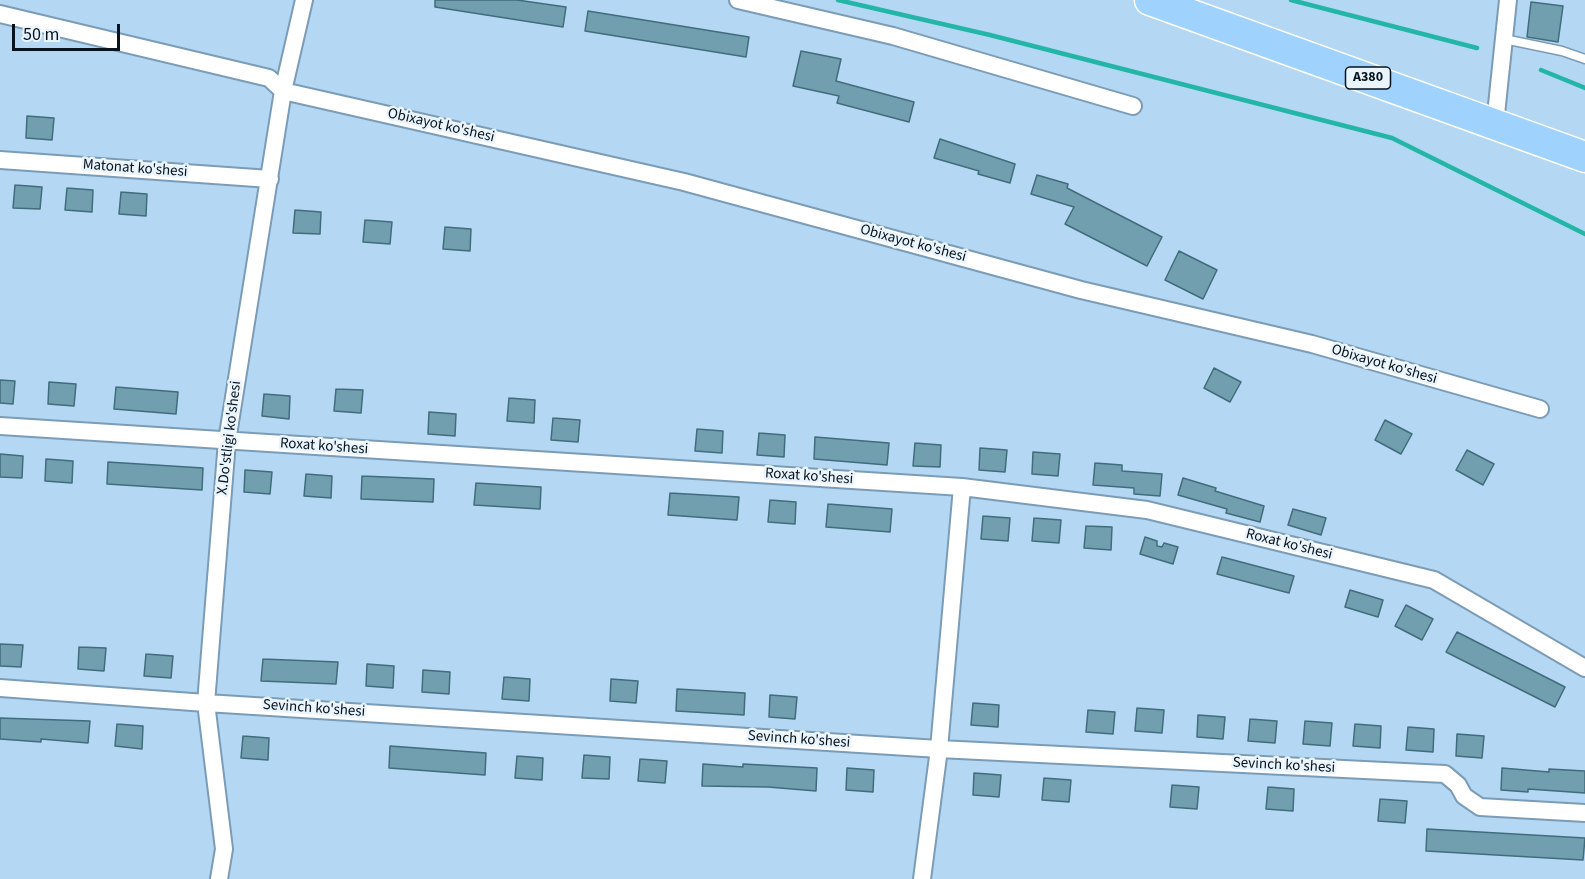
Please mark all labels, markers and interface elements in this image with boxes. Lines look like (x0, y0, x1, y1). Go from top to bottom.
scale bar (15, 12, 123, 50)
text: 50 m (23, 22, 59, 47)
road number: A380 (1346, 67, 1390, 89)
street label: Obixayot ko'shesi (386, 105, 496, 147)
street label: Matonat ko'shesi (82, 156, 188, 182)
street label: Obixayot ko'shesi (858, 221, 968, 267)
street label: Obixayot ko'shesi (1329, 341, 1439, 389)
street label: X.Do'stligi ko'shesi (214, 380, 246, 496)
street label: Roxat ko'shesi (279, 435, 369, 459)
street label: Roxat ko'shesi (764, 465, 854, 489)
street label: Roxat ko'shesi (1244, 526, 1334, 564)
street label: Sevinch ko'shesi (262, 696, 366, 722)
street label: Sevinch ko'shesi (747, 727, 851, 753)
street label: Sevinch ko'shesi (1232, 754, 1336, 778)

